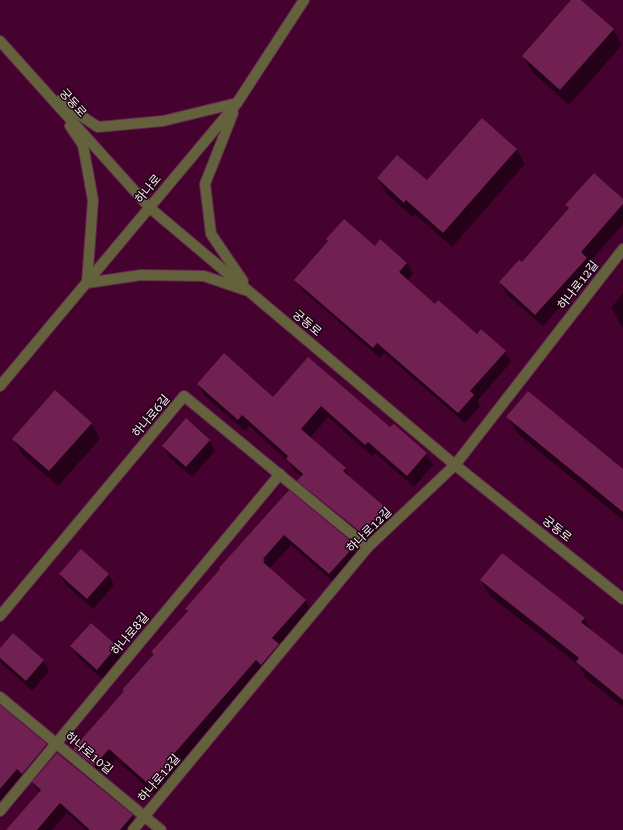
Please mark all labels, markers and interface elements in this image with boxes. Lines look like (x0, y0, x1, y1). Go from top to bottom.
street label: 궁동로 (57, 86, 89, 120)
street label: 하나로 (132, 172, 164, 206)
street label: 하나로12길 (555, 258, 601, 312)
street label: 궁동로 (290, 307, 324, 339)
street label: 하나로6길 (129, 392, 173, 440)
street label: 하나로12길 (344, 505, 394, 555)
street label: 궁동로 (540, 513, 574, 545)
street label: 하나로8길 (108, 610, 152, 658)
street label: 하나로10길 (62, 729, 116, 777)
street label: 하나로12길 (135, 751, 183, 805)

